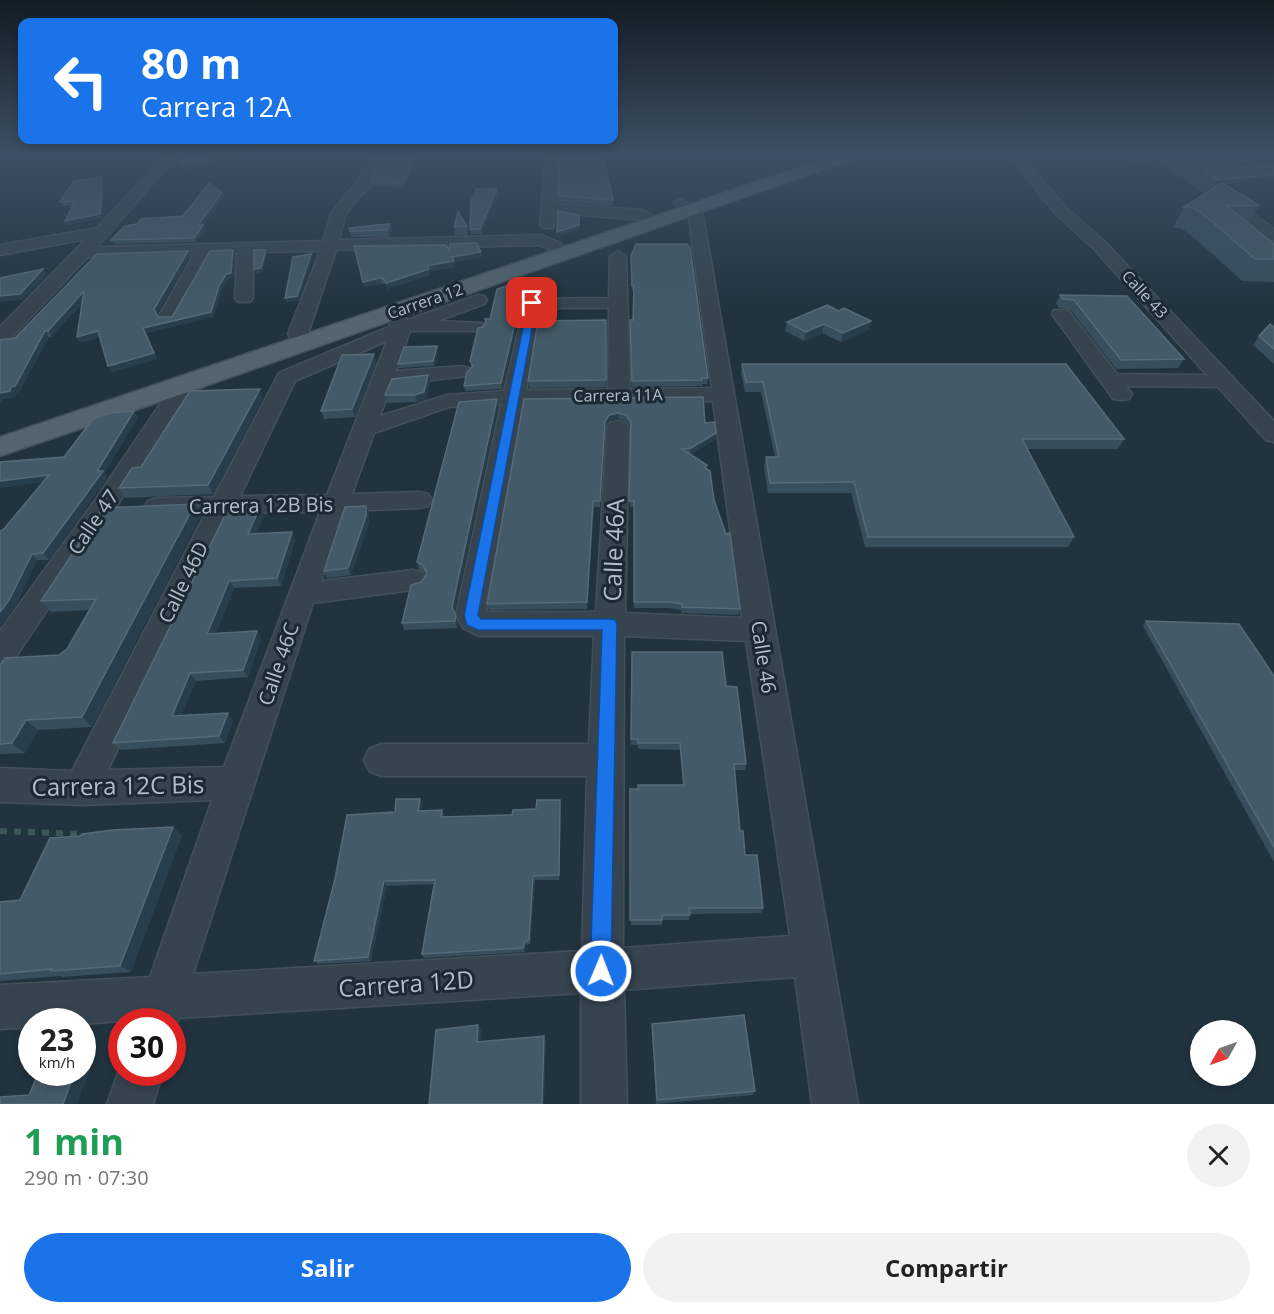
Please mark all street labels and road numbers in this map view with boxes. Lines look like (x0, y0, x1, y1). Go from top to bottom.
street label: Calle 43 (1117, 265, 1173, 323)
street label: Carrera 12 (384, 278, 466, 324)
street label: Carrera 11A (573, 383, 664, 407)
street label: Calle 47 (61, 484, 125, 560)
street label: Carrera 12B Bis (189, 490, 333, 520)
street label: Calle 46A (595, 497, 631, 602)
street label: Calle 46D (152, 537, 214, 627)
street label: Calle 46C (251, 619, 305, 709)
street label: Calle 46 (745, 619, 783, 695)
street label: Carrera 12C Bis (31, 767, 205, 803)
street label: Carrera 12D (337, 962, 475, 1004)

